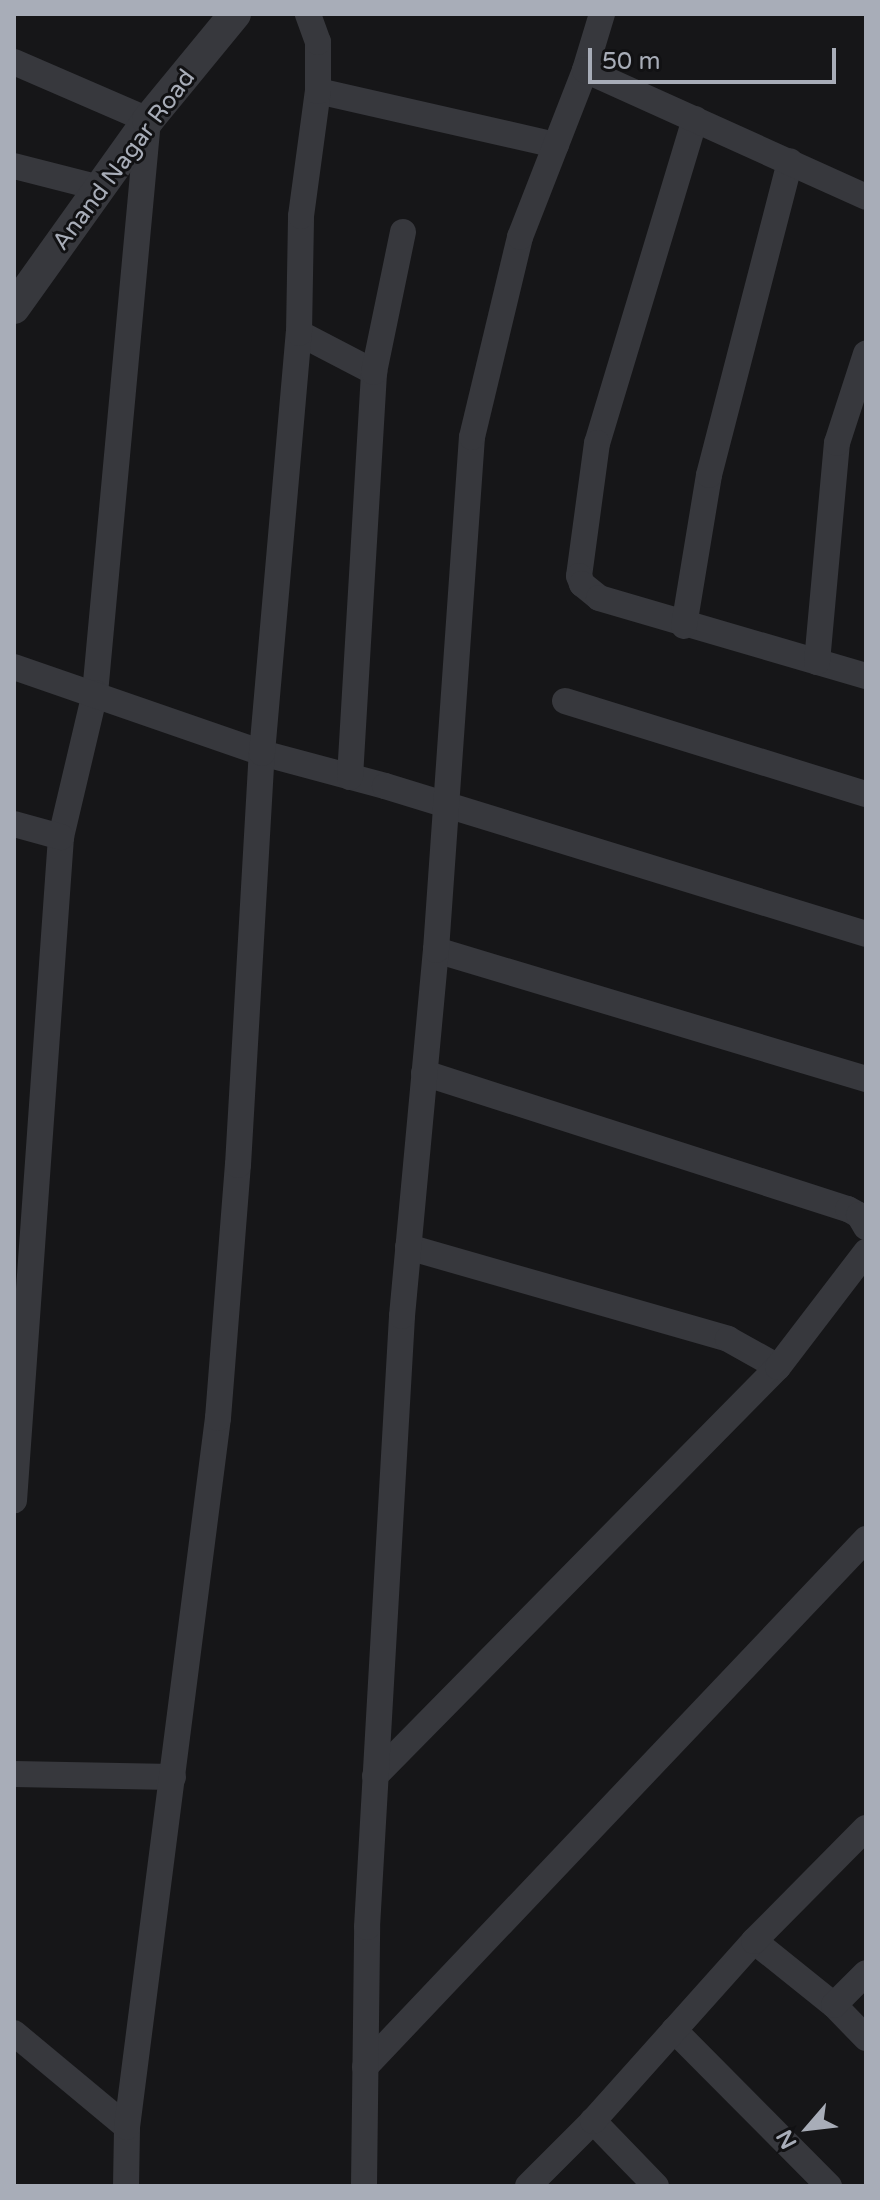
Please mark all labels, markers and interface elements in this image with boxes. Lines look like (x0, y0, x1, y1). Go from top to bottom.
scale bar (592, 32, 840, 82)
text: 50 m (602, 47, 660, 76)
street label: Anand Nagar Road (47, 64, 201, 256)
north arrow (768, 2088, 848, 2168)
text: N (771, 2125, 802, 2153)

